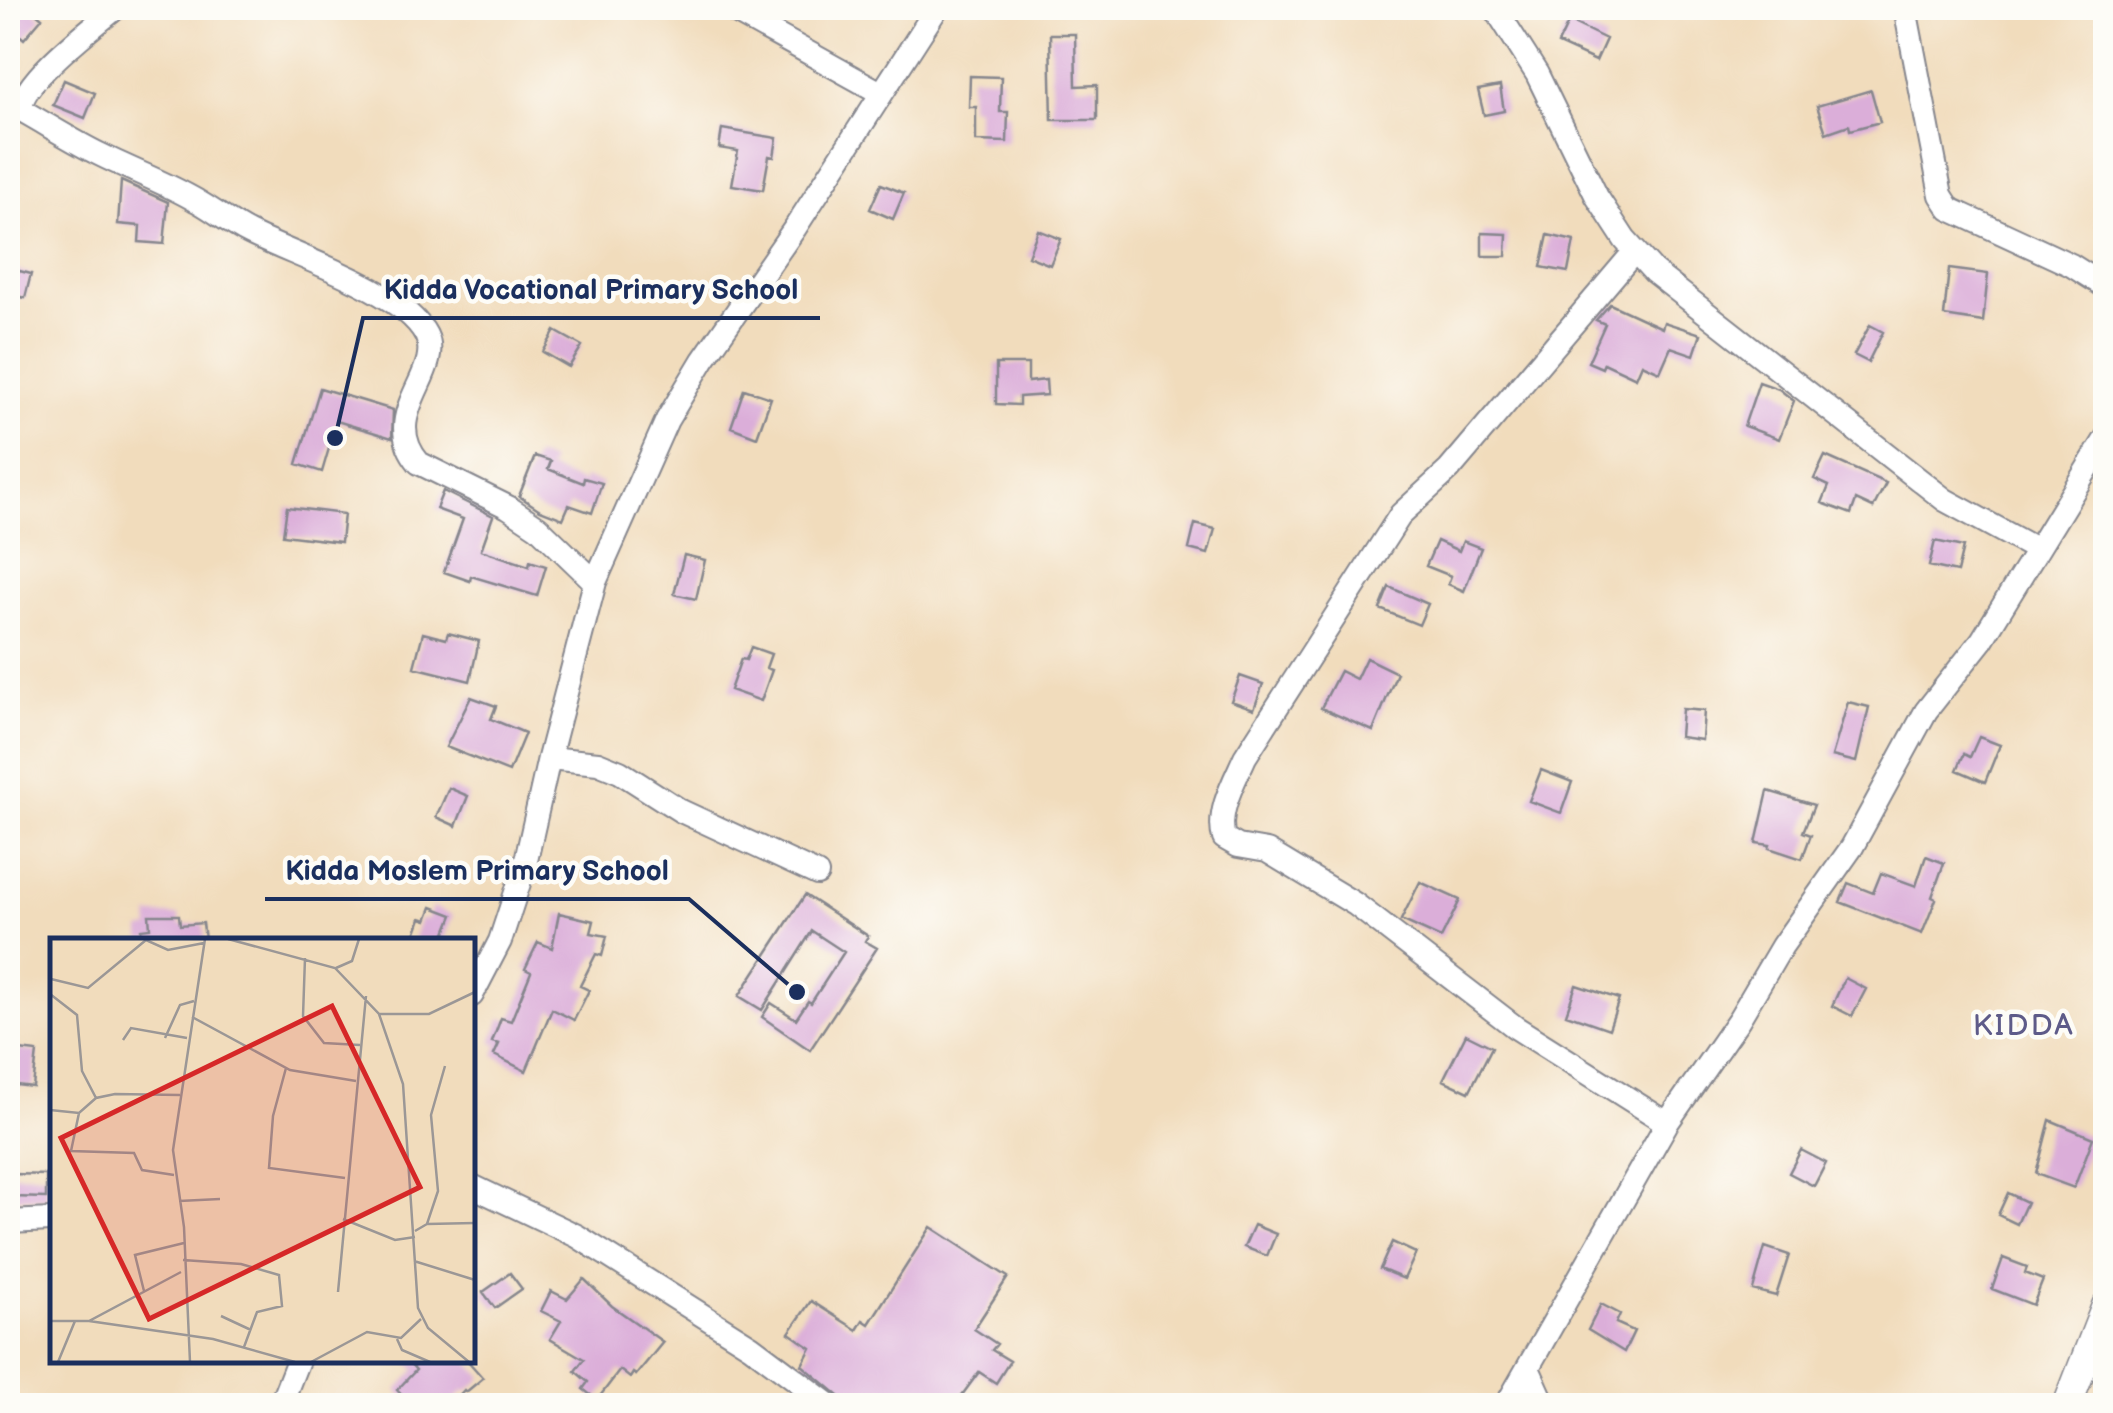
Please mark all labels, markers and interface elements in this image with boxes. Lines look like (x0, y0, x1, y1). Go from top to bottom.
callout: Kidda Vocational Primary School (363, 260, 820, 318)
text: Kidda Vocational Primary School (384, 274, 798, 307)
callout: Kidda Moslem Primary School (265, 841, 689, 899)
text: Kidda Moslem Primary School (285, 855, 669, 888)
inset map (50, 938, 475, 1363)
district label: KIDDA (1973, 1008, 2075, 1044)

